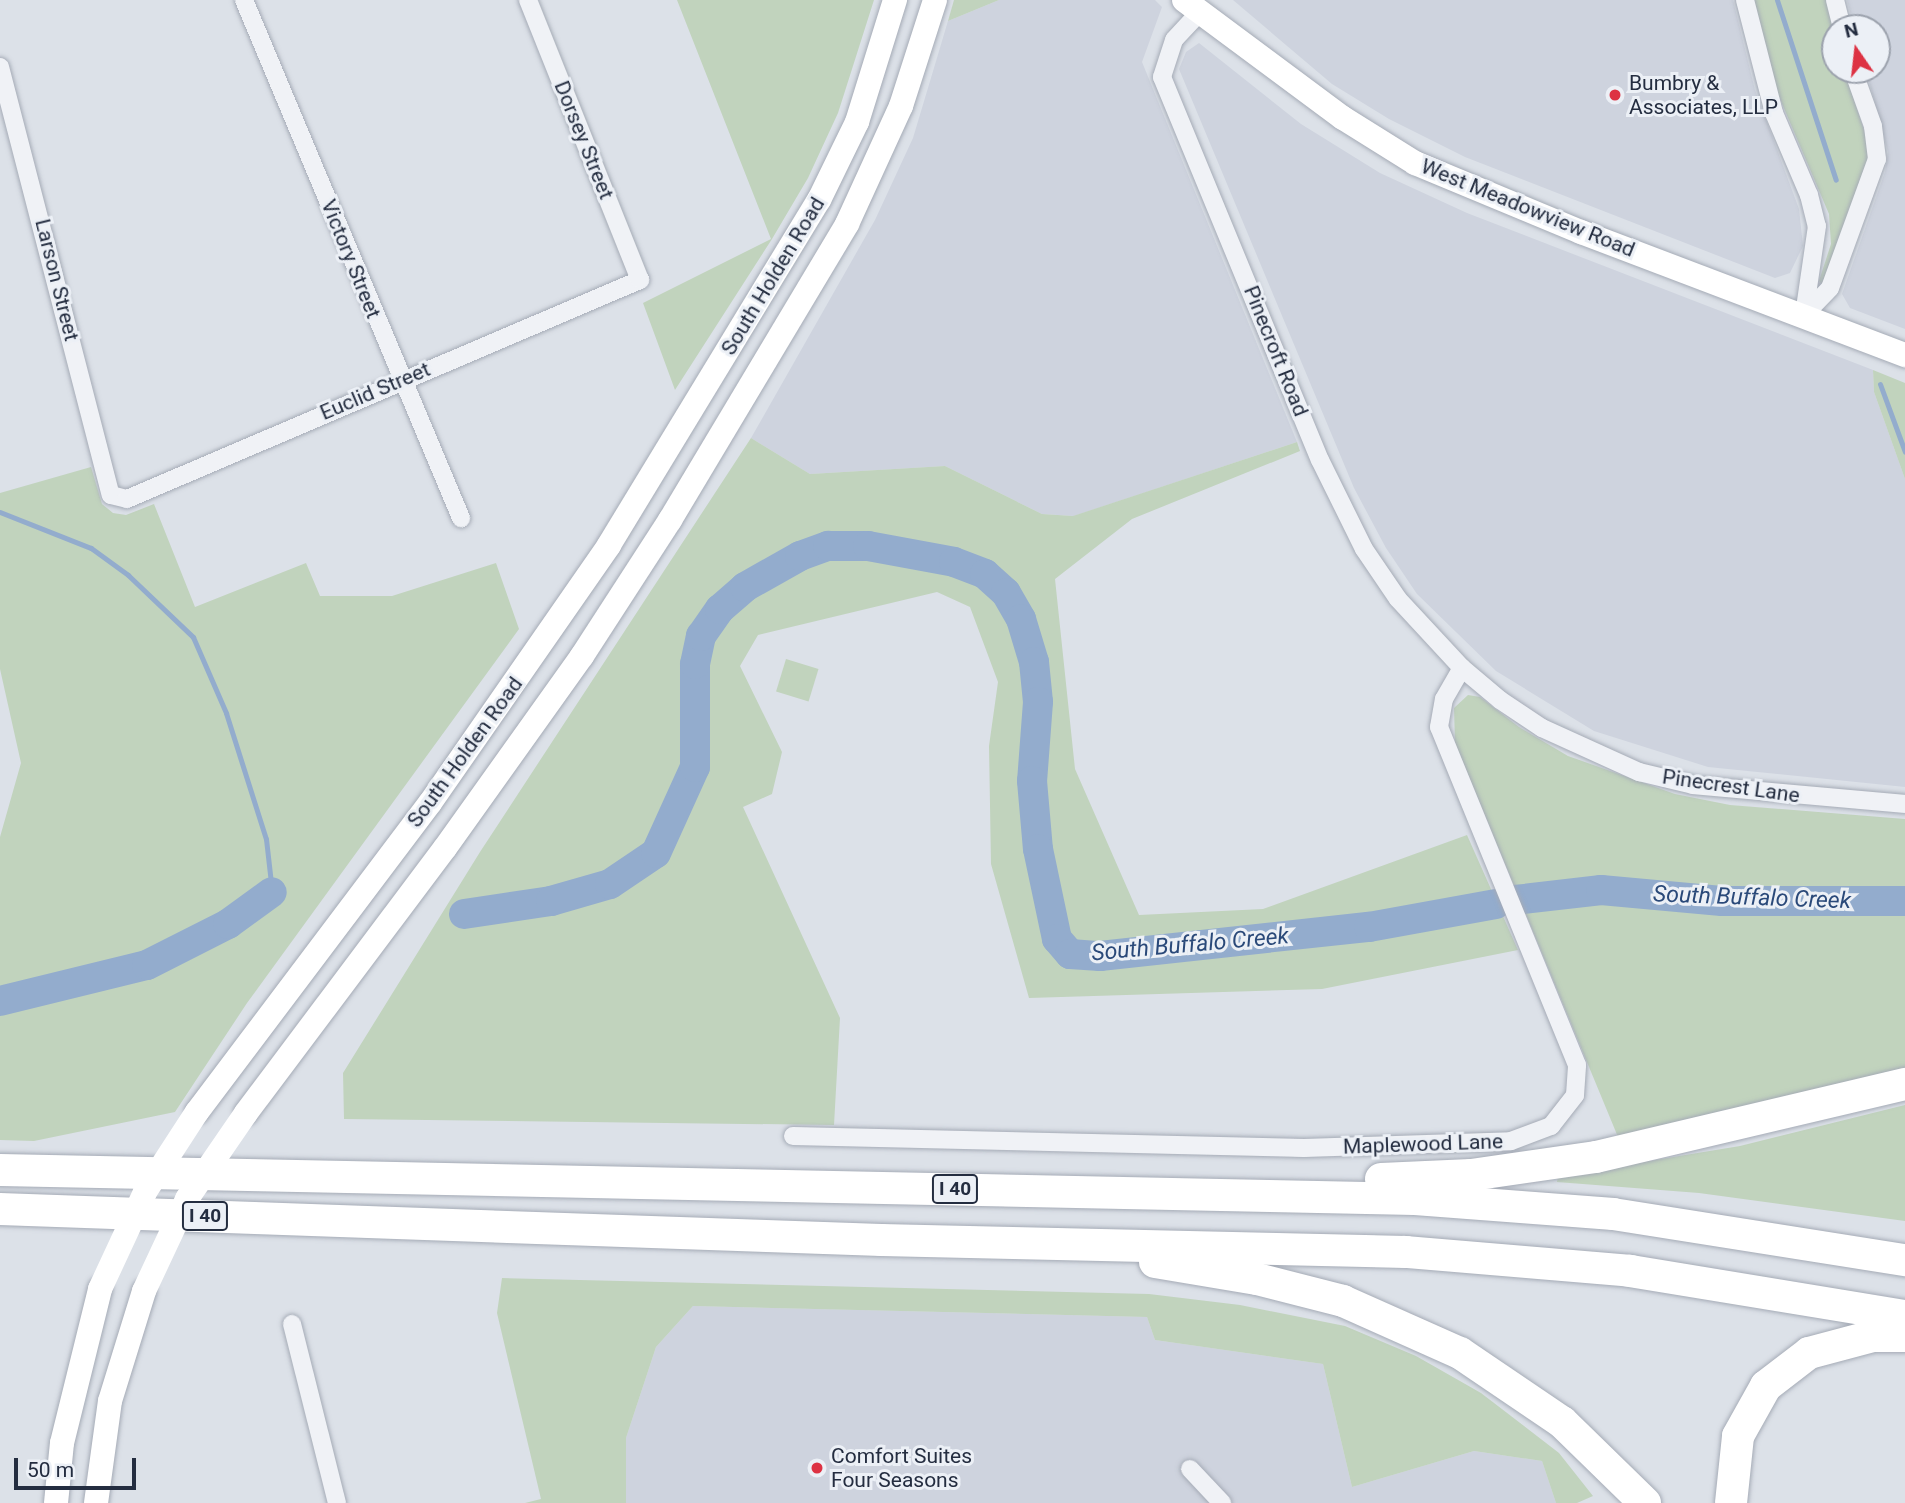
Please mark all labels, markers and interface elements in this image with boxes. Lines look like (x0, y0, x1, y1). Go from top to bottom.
north arrow (1821, 14, 1891, 84)
text: N (1842, 17, 1861, 43)
place label: Bumbry & Associates, LLP (1629, 70, 1778, 120)
street label: Dorsey Street (549, 77, 619, 203)
marker: Bumbry & Associates, LLP (1607, 87, 1623, 103)
street label: West Meadowview Road (1417, 154, 1639, 262)
street label: South Holden Road (716, 192, 830, 360)
street label: Victory Street (316, 196, 386, 322)
street label: Larson Street (30, 216, 84, 344)
street label: Pinecroft Road (1238, 282, 1314, 420)
street label: Euclid Street (316, 357, 434, 425)
street label: South Holden Road (402, 672, 528, 832)
street label: Pinecrest Lane (1661, 764, 1801, 808)
water label: South Buffalo Creek (1653, 881, 1851, 915)
water label: South Buffalo Creek (1090, 923, 1290, 967)
street label: Maplewood Lane (1343, 1129, 1503, 1159)
road number: I 40 (930, 1174, 979, 1204)
road number: I 40 (180, 1200, 230, 1232)
place label: Comfort Suites Four Seasons (831, 1443, 972, 1493)
scale bar (18, 1444, 140, 1488)
text: 50 m (27, 1458, 74, 1482)
marker: Comfort Suites Four Seasons (809, 1460, 825, 1476)

